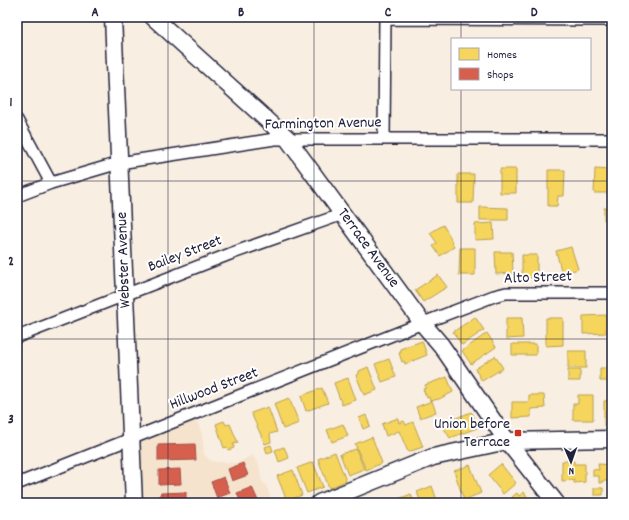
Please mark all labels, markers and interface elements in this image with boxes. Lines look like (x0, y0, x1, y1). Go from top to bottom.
text: A (91, 4, 99, 23)
text: B (238, 4, 244, 23)
text: C (385, 4, 392, 23)
text: D (531, 4, 538, 23)
legend (451, 38, 591, 90)
text: Homes (487, 47, 517, 64)
text: Shops (487, 67, 514, 84)
text: 1 (10, 94, 13, 113)
street label: Farmington Avenue (264, 111, 382, 137)
street label: Terrace Avenue (331, 203, 405, 293)
street label: Webster Avenue (111, 212, 137, 308)
street label: Bailey Street (145, 229, 226, 279)
text: 2 (8, 253, 14, 272)
street label: Alto Street (504, 265, 573, 291)
street label: Hillwood Street (166, 362, 262, 416)
text: 3 (8, 411, 14, 430)
place label: Union before Terrace (434, 413, 510, 454)
marker: Union before Terrace (513, 428, 523, 438)
north arrow (551, 442, 591, 482)
text: N (568, 462, 574, 478)

